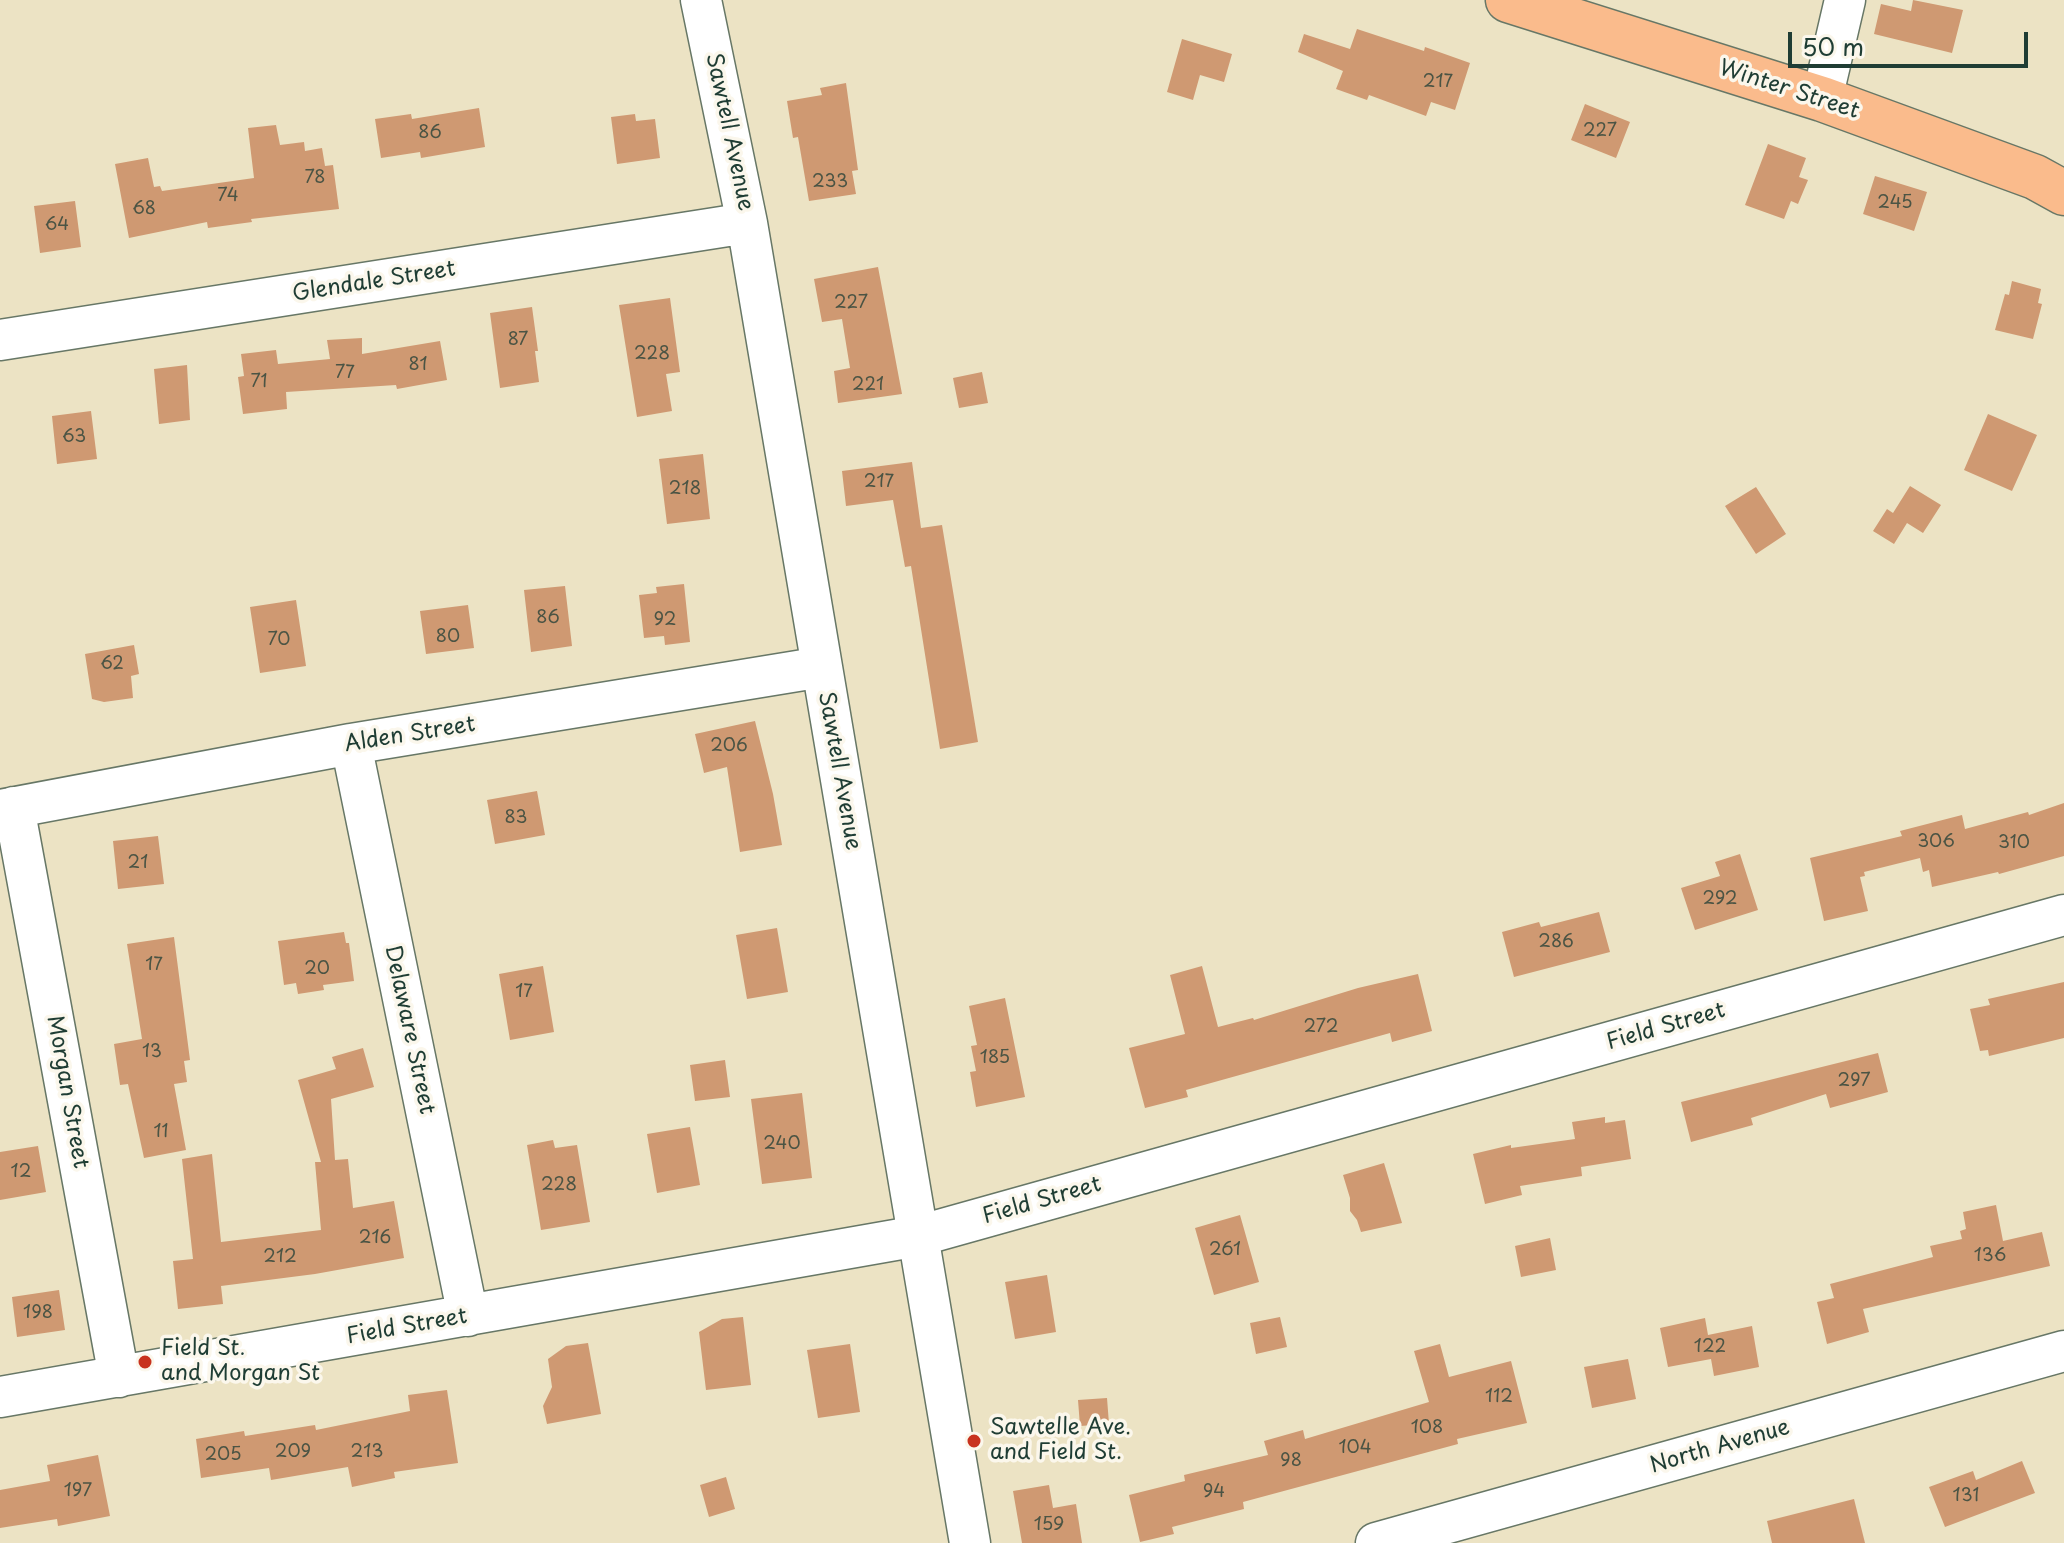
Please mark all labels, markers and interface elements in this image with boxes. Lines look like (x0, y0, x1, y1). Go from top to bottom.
scale bar (1792, 16, 2032, 66)
text: 50 m (1802, 28, 1864, 64)
street label: Sawtell Avenue (699, 51, 759, 213)
street label: Winter Street (1716, 55, 1862, 125)
house number: 217 (1423, 71, 1453, 93)
house number: 227 (1583, 120, 1617, 142)
house number: 86 (418, 122, 442, 144)
house number: 78 (305, 167, 325, 189)
house number: 233 (812, 171, 848, 193)
house number: 74 (217, 185, 239, 207)
house number: 245 (1877, 192, 1913, 214)
house number: 68 (132, 198, 156, 220)
house number: 64 (45, 214, 69, 236)
street label: Glendale Street (291, 256, 457, 308)
house number: 227 (834, 292, 868, 314)
house number: 87 (508, 329, 528, 351)
house number: 228 (634, 343, 670, 365)
house number: 81 (408, 354, 428, 376)
house number: 77 (335, 362, 355, 384)
house number: 71 (251, 371, 267, 393)
house number: 221 (852, 374, 884, 396)
house number: 63 (62, 426, 86, 448)
house number: 217 (864, 471, 894, 493)
house number: 218 (669, 478, 701, 500)
house number: 86 (536, 607, 560, 629)
house number: 92 (654, 609, 676, 631)
house number: 80 (436, 626, 460, 648)
house number: 70 (268, 629, 290, 651)
house number: 62 (100, 653, 124, 675)
street label: Sawtell Avenue (812, 690, 866, 852)
street label: Alden Street (343, 712, 477, 758)
house number: 206 (710, 735, 748, 757)
house number: 83 (505, 807, 527, 829)
house number: 306 (1917, 831, 1955, 853)
house number: 310 (1998, 832, 2030, 854)
house number: 21 (128, 852, 148, 874)
house number: 292 (1702, 888, 1738, 910)
house number: 286 (1538, 931, 1574, 953)
street label: Delaware Street (378, 943, 440, 1117)
house number: 17 (145, 954, 163, 976)
house number: 20 (304, 958, 330, 980)
house number: 17 (515, 981, 533, 1003)
street label: Field Street (1604, 998, 1728, 1056)
street label: Morgan Street (41, 1013, 93, 1171)
house number: 272 (1304, 1016, 1338, 1038)
house number: 13 (142, 1041, 162, 1063)
house number: 185 (980, 1047, 1010, 1069)
house number: 297 (1838, 1070, 1870, 1092)
house number: 11 (153, 1121, 169, 1143)
house number: 240 (763, 1133, 801, 1155)
house number: 12 (11, 1161, 31, 1183)
street label: Field Street (980, 1172, 1104, 1230)
house number: 228 (541, 1174, 577, 1196)
house number: 216 (359, 1227, 391, 1249)
house number: 261 (1209, 1239, 1241, 1261)
house number: 136 (1974, 1245, 2006, 1267)
house number: 212 (263, 1246, 297, 1268)
house number: 198 (23, 1302, 53, 1324)
street label: Field Street (345, 1303, 469, 1351)
place label: Field St. and Morgan St (161, 1336, 320, 1388)
house number: 122 (1694, 1336, 1726, 1358)
marker: Field St. and Morgan St (136, 1353, 154, 1371)
house number: 112 (1485, 1386, 1513, 1408)
street label: North Avenue (1647, 1414, 1793, 1480)
place label: Sawtelle Ave. and Field St. (990, 1415, 1131, 1466)
house number: 108 (1411, 1417, 1443, 1439)
marker: Sawtelle Ave. and Field St. (965, 1432, 983, 1450)
house number: 104 (1338, 1437, 1372, 1459)
house number: 209 (275, 1441, 311, 1463)
house number: 213 (351, 1441, 383, 1463)
house number: 205 (204, 1444, 242, 1466)
house number: 98 (1280, 1450, 1302, 1472)
house number: 197 (64, 1480, 92, 1502)
house number: 94 (1203, 1481, 1225, 1503)
house number: 131 (1953, 1485, 1979, 1507)
house number: 159 (1034, 1514, 1064, 1536)

